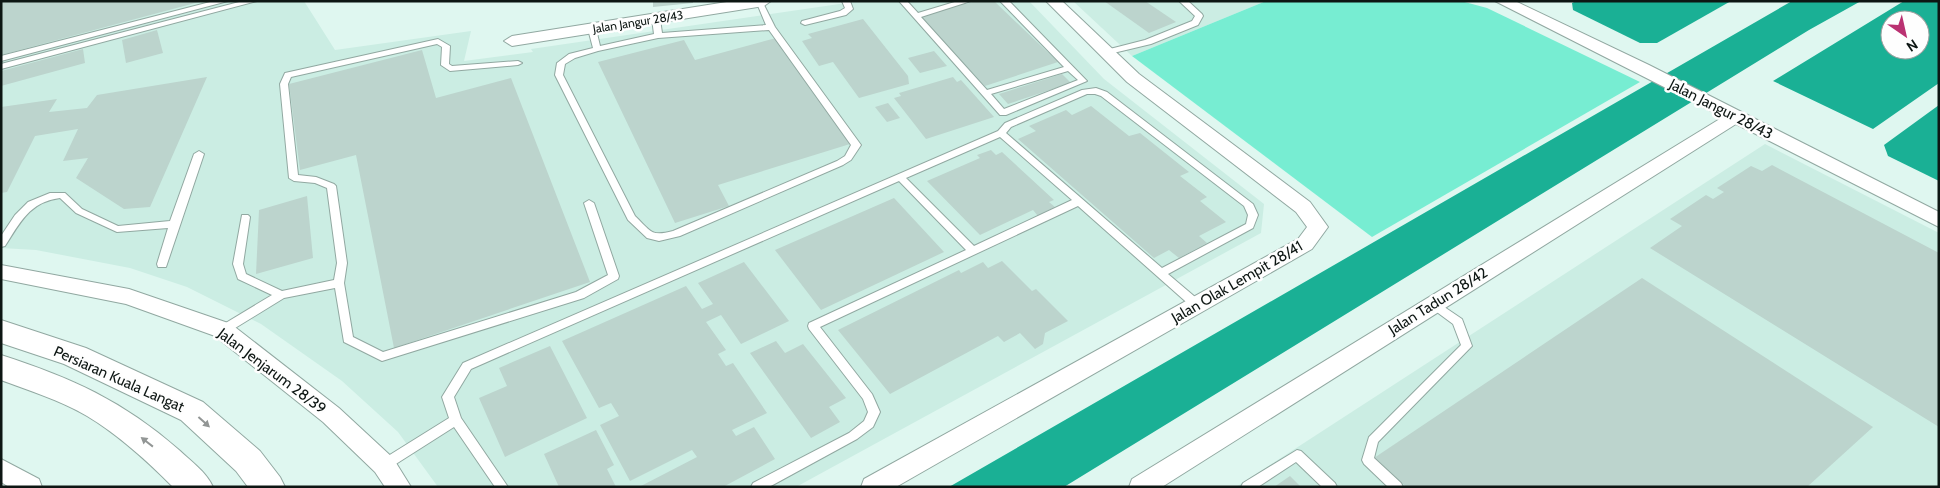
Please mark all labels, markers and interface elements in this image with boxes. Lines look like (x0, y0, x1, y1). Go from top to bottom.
street label: Jalan Jangur 28/43 (591, 7, 684, 36)
north arrow (1880, 10, 1930, 60)
text: N (1903, 36, 1921, 56)
street label: Jalan Jangur 28/43 (1665, 75, 1776, 143)
street label: Jalan Olak Lempit 28/41 (1167, 237, 1306, 327)
street label: Jalan Tadun 28/42 (1384, 263, 1491, 339)
street label: Jalan Jenjarum 28/39 (213, 324, 330, 418)
street label: Persiaran Kuala Langat (51, 342, 187, 416)
one-way arrow (198, 416, 210, 428)
one-way arrow (141, 437, 154, 448)

